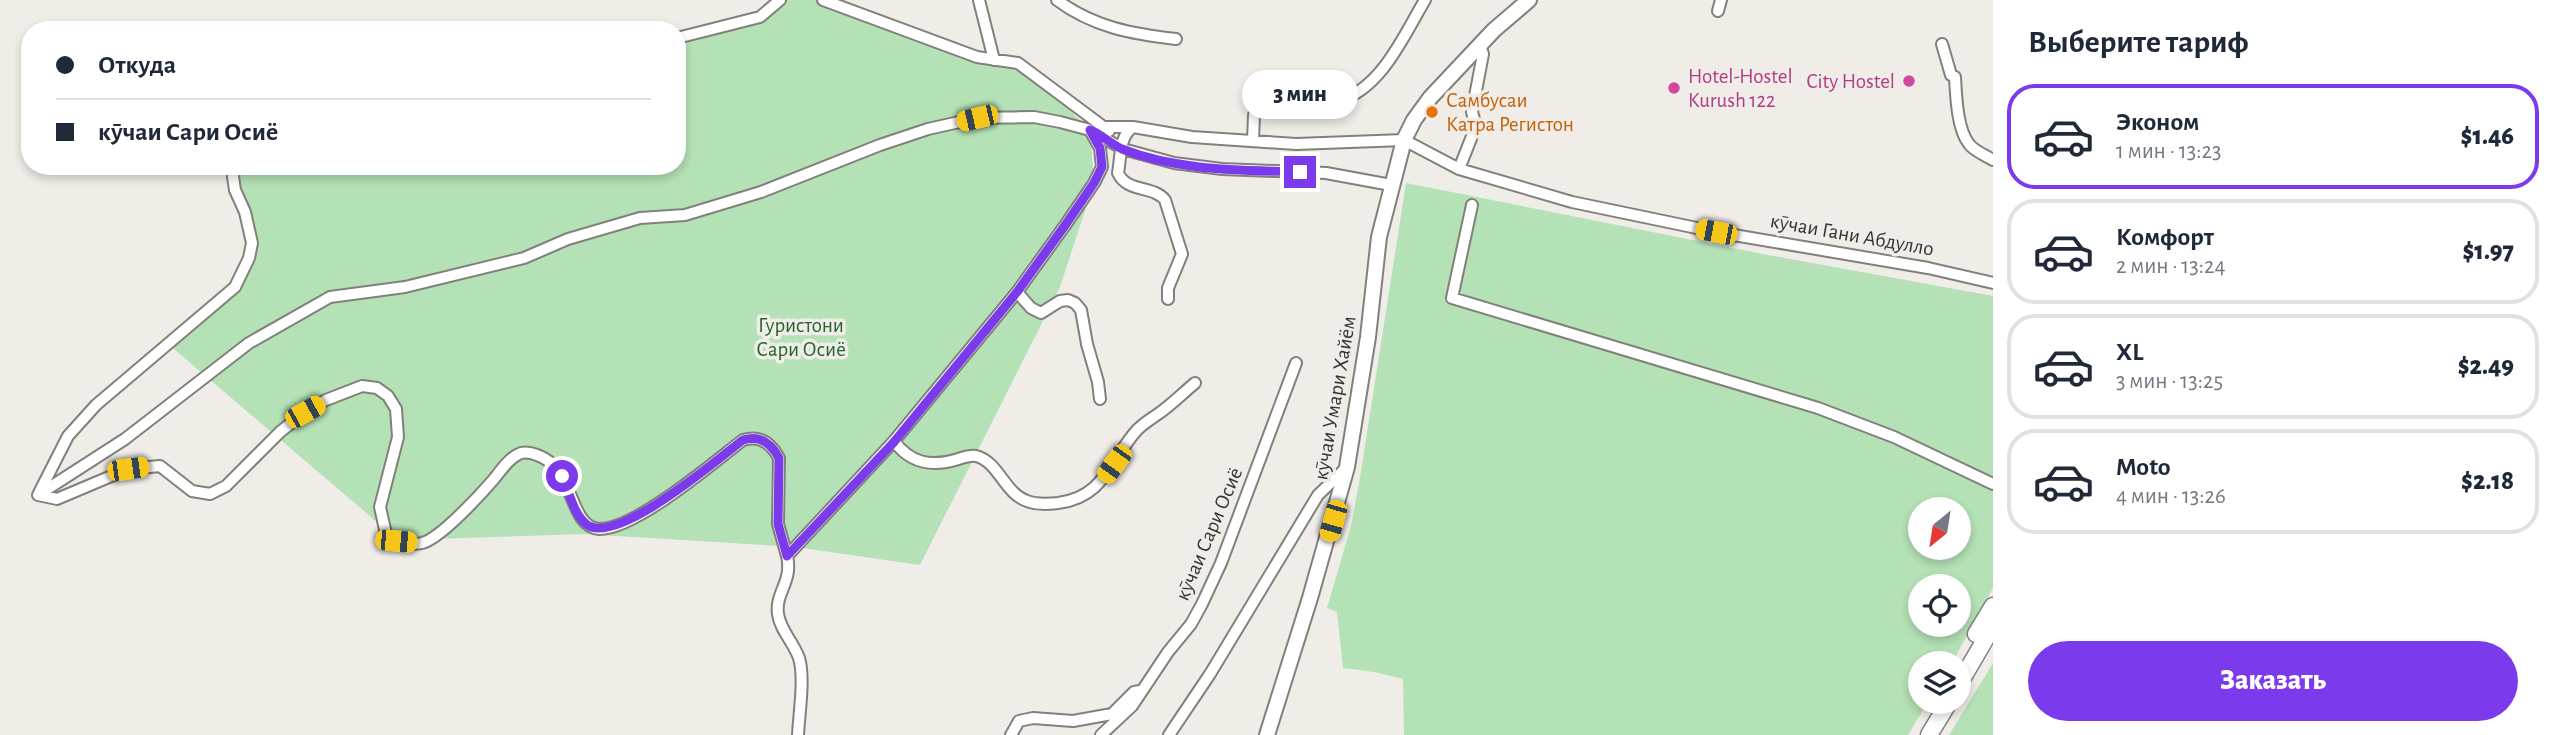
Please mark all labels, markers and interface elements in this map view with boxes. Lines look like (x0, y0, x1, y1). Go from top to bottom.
text: Выберите тариф (2028, 26, 2249, 58)
text: Откуда (98, 52, 176, 78)
place label: Hotel-Hostel Kurush 122 (1688, 66, 1793, 111)
callout: 3 мин (1242, 71, 1358, 120)
place label: City Hostel (1807, 71, 1895, 92)
marker: City Hostel (1901, 73, 1917, 89)
marker: Hotel-Hostel Kurush 122 (1666, 80, 1682, 96)
text: 3 мин (1273, 83, 1327, 106)
place label: Самбусаи Катра Регистон (1446, 90, 1574, 135)
car (955, 103, 1000, 133)
marker: Самбусаи Катра Регистон (1424, 104, 1440, 120)
icon: car (2032, 105, 2095, 168)
text: Эконом (2116, 109, 2199, 135)
text: кӯчаи Сари Осиё (98, 119, 278, 145)
text: $1.46 (2461, 123, 2514, 149)
text: 1 мин · 13:23 (2116, 140, 2221, 163)
route end (1284, 156, 1316, 188)
street label: кӯчаи Гани Абдулло (1769, 210, 1935, 260)
car (1694, 218, 1739, 246)
icon: car (2032, 220, 2095, 283)
text: Комфорт (2116, 224, 2214, 250)
text: $1.97 (2462, 238, 2514, 264)
text: 2 мин · 13:24 (2116, 255, 2226, 278)
street label: кӯчаи Умари Хайём (1310, 314, 1360, 482)
park label: Гуристони Сари Осиё (756, 315, 846, 360)
icon: car (2032, 335, 2095, 398)
text: XL (2116, 339, 2143, 365)
text: $2.49 (2458, 353, 2514, 379)
text: 3 мин · 13:25 (2116, 370, 2223, 393)
car (282, 393, 329, 431)
car (1094, 441, 1135, 487)
icon: car (2032, 450, 2095, 513)
text: Moto (2116, 454, 2171, 480)
car (106, 456, 151, 482)
route start (546, 460, 578, 492)
street label: кӯчаи Сари Осиё (1172, 465, 1246, 603)
text: $2.18 (2461, 468, 2514, 494)
text: 4 мин · 13:26 (2116, 485, 2226, 508)
north arrow (1908, 497, 1970, 560)
map controls (1908, 497, 1971, 714)
car (1318, 498, 1349, 544)
car (375, 529, 418, 553)
button: locate (1908, 574, 1971, 637)
button: Заказать (2028, 641, 2518, 721)
button: layers (1908, 651, 1971, 714)

